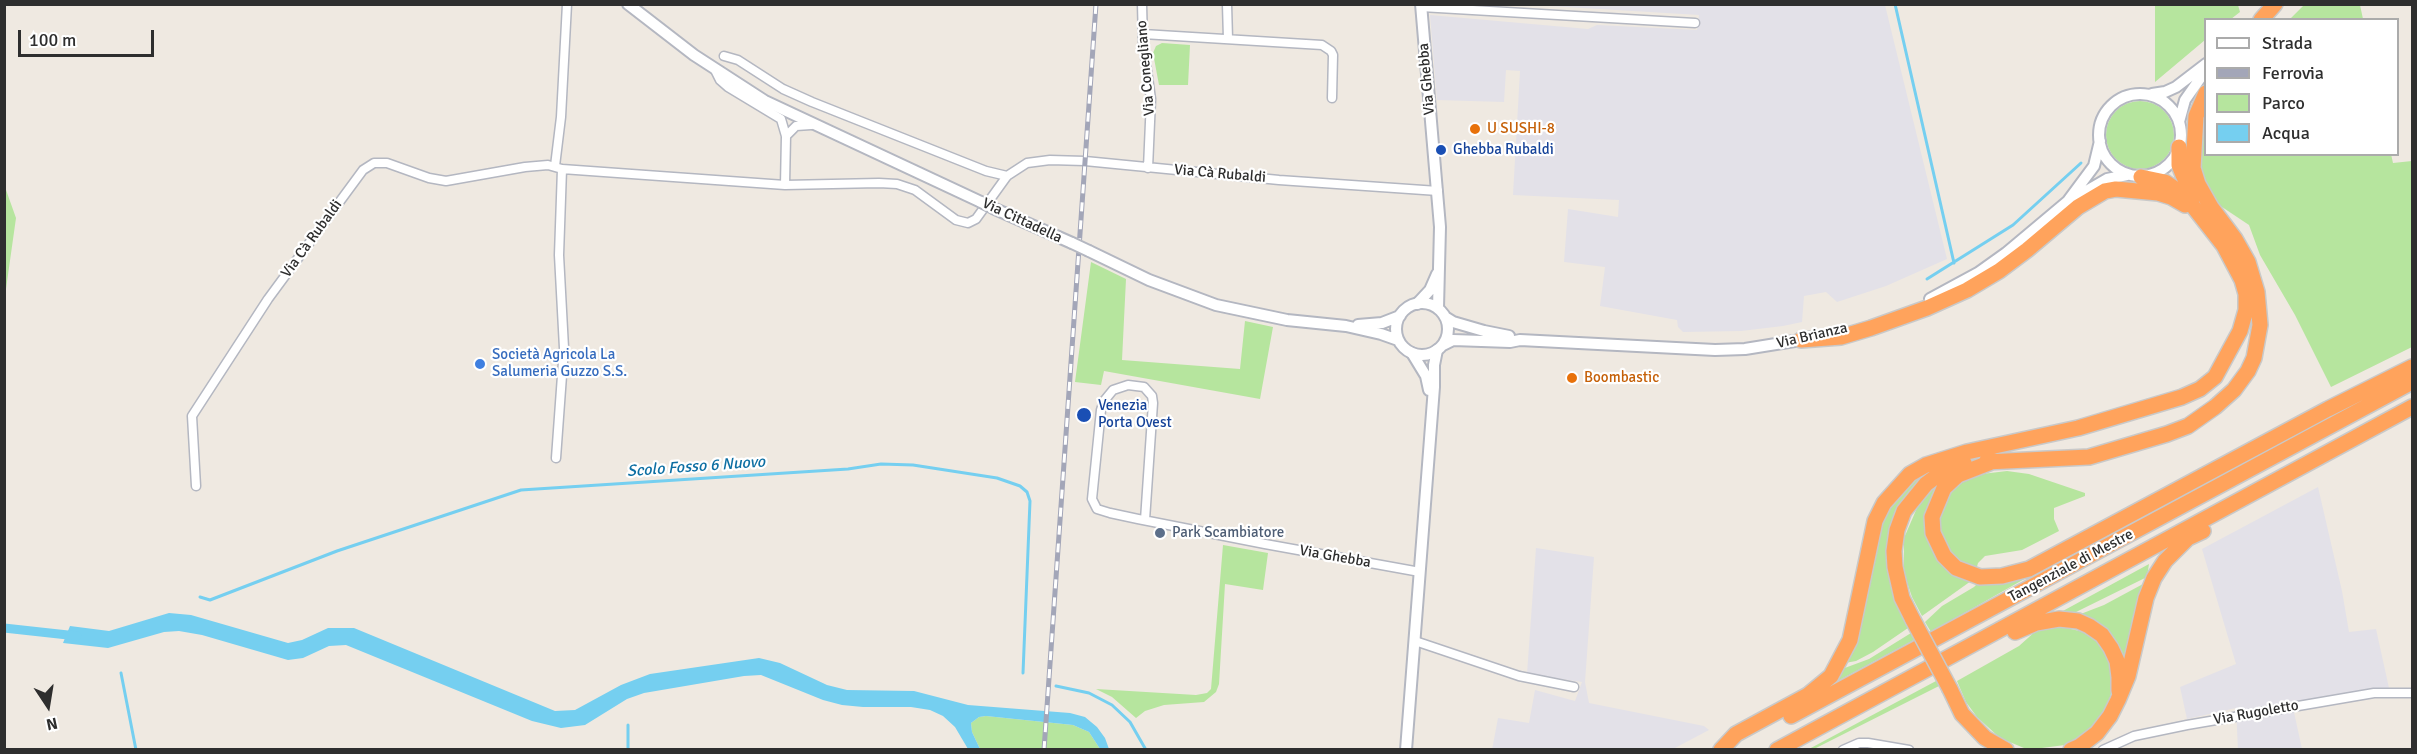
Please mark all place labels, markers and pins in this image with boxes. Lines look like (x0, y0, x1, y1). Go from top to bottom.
place label: U SUSHI-8 (1487, 120, 1555, 138)
marker: U SUSHI-8 (1468, 122, 1482, 136)
place label: Ghebba Rubaldi (1453, 141, 1554, 159)
marker: Ghebba Rubaldi (1434, 143, 1448, 157)
place label: Società Agricola La Salumeria Guzzo S.S. (492, 346, 627, 381)
marker: Società Agricola La Salumeria Guzzo S.S. (473, 357, 487, 371)
place label: Boombastic (1584, 369, 1659, 387)
marker: Boombastic (1565, 371, 1579, 385)
place label: Venezia Porta Ovest (1098, 397, 1172, 432)
marker: Venezia Porta Ovest (1075, 406, 1093, 424)
place label: Park Scambiatore (1172, 524, 1284, 542)
marker: Park Scambiatore (1153, 526, 1167, 540)

